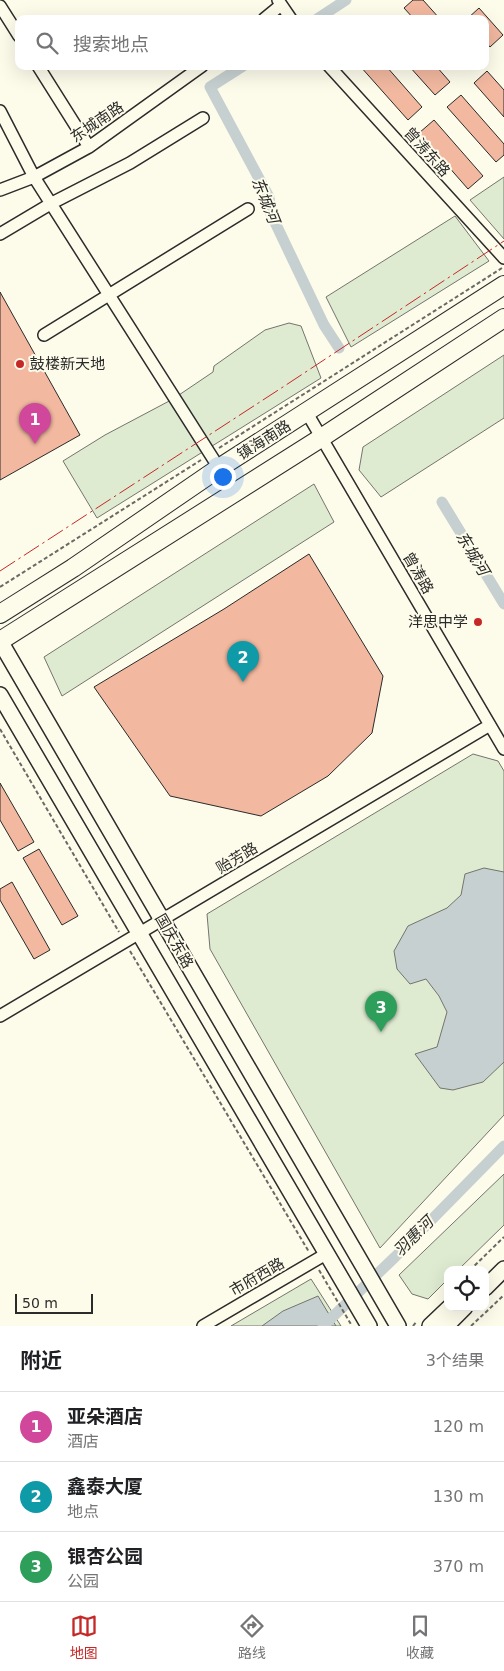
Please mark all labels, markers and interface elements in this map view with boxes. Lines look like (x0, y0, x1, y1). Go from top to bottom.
search box (15, 15, 489, 70)
icon: search (33, 29, 61, 57)
text: 搜索地点 (73, 33, 149, 55)
street label: 东城南路 (67, 98, 127, 146)
street label: 曾涛东路 (400, 124, 454, 180)
water label: 东城河 (248, 174, 284, 229)
place label: 鼓楼新天地 (30, 355, 105, 373)
marker: 鼓楼新天地 (14, 358, 26, 370)
pin: 1 (19, 403, 51, 444)
street label: 镇海南路 (234, 416, 294, 464)
your location (210, 464, 236, 490)
water label: 东城河 (452, 528, 495, 581)
street label: 曾涛路 (399, 549, 437, 597)
place label: 洋思中学 (408, 613, 468, 631)
marker: 洋思中学 (472, 616, 484, 628)
pin: 2 (227, 641, 259, 682)
street label: 贻芳路 (213, 839, 261, 877)
street label: 国庆东路 (151, 911, 197, 971)
pin: 3 (365, 991, 397, 1032)
water label: 羽惠河 (390, 1211, 439, 1260)
street label: 市府西路 (227, 1254, 287, 1300)
map controls (444, 1266, 489, 1311)
button: locate (444, 1266, 489, 1311)
scale bar (15, 1291, 92, 1314)
text: 50 m (22, 1295, 58, 1311)
text: 附近 (20, 1349, 62, 1373)
text: 3个结果 (426, 1351, 484, 1370)
text: 亚朵酒店 (67, 1405, 143, 1427)
text: 1 (30, 1417, 42, 1436)
text: 120 m (433, 1417, 484, 1436)
text: 酒店 (67, 1432, 99, 1451)
text: 鑫泰大厦 (67, 1475, 143, 1497)
text: 2 (30, 1487, 42, 1506)
text: 130 m (433, 1487, 484, 1506)
text: 地点 (67, 1502, 99, 1521)
text: 银杏公园 (67, 1545, 143, 1567)
text: 3 (30, 1557, 42, 1576)
text: 370 m (433, 1557, 484, 1576)
text: 公园 (67, 1572, 99, 1591)
tab: 地图 (70, 1612, 98, 1662)
tab: 路线 (238, 1612, 266, 1662)
tab: 收藏 (406, 1612, 434, 1662)

